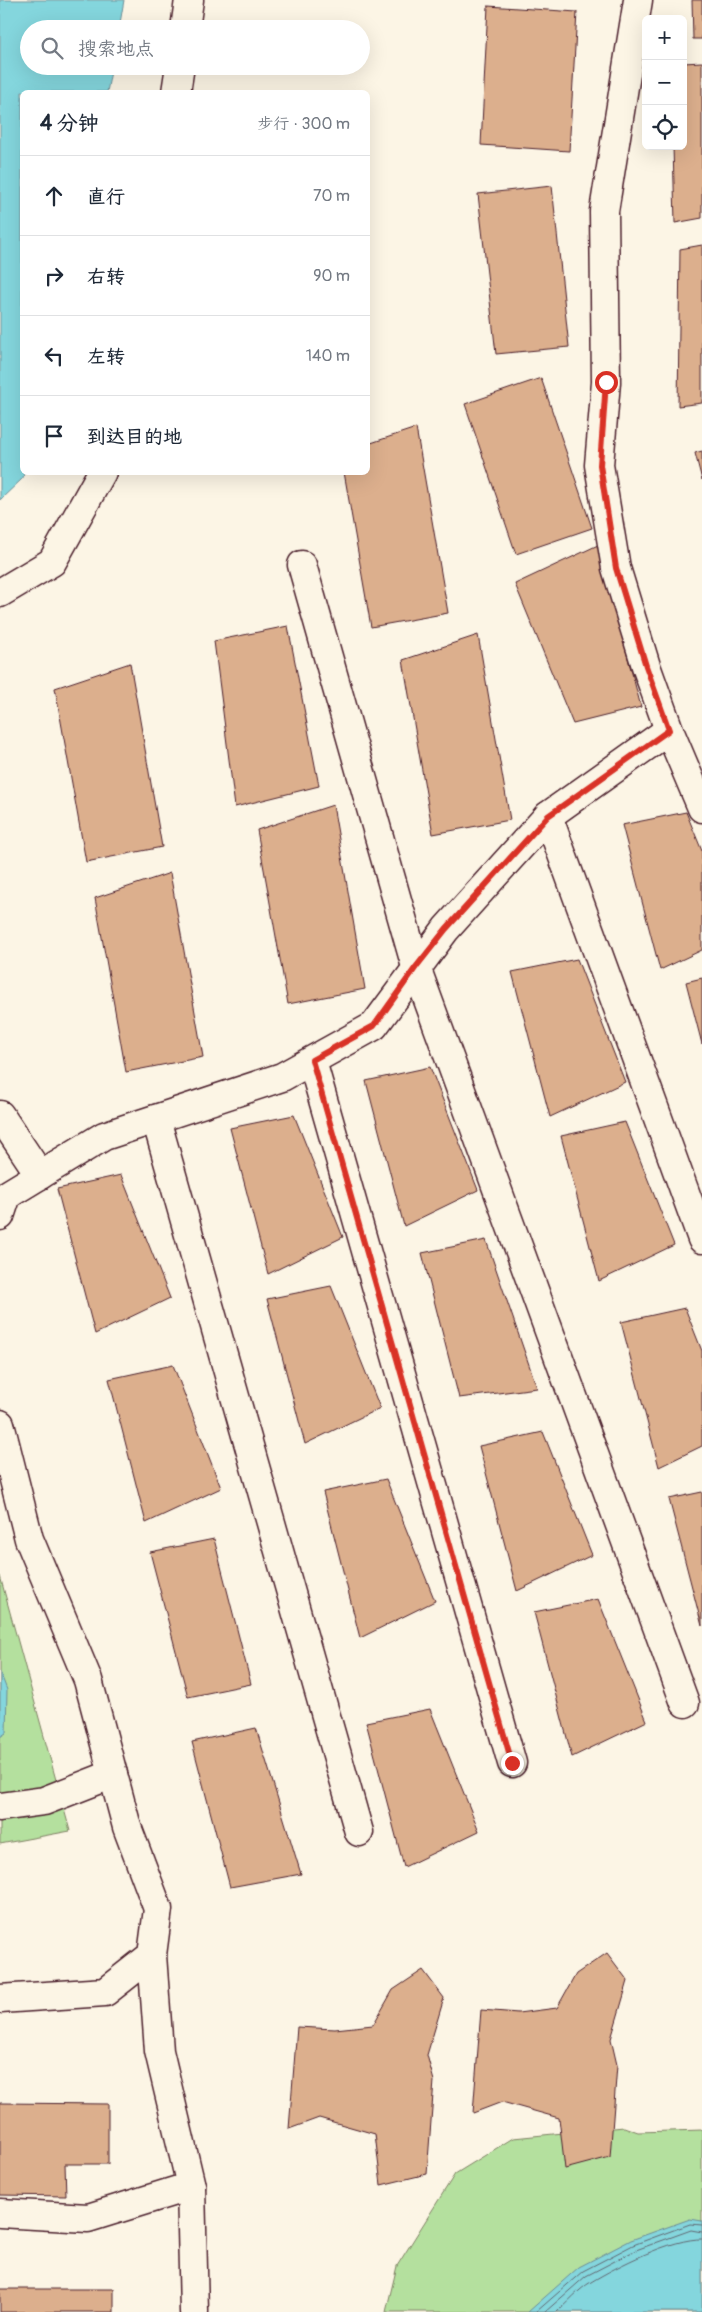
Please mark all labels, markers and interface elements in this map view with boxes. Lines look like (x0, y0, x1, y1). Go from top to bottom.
map controls (642, 15, 687, 150)
button: + (642, 15, 687, 60)
search box (20, 20, 370, 75)
icon: search (38, 34, 66, 62)
text: 搜索地点 (78, 37, 154, 61)
button: − (642, 60, 687, 105)
button: locate (642, 105, 687, 150)
text: 4 分钟 (40, 110, 99, 137)
text: 步行 · 300 m (257, 114, 350, 134)
icon: ahead (40, 182, 68, 210)
text: 直行 (87, 185, 125, 209)
text: 70 m (313, 186, 350, 206)
icon: right (40, 262, 68, 290)
text: 右转 (87, 265, 125, 289)
text: 90 m (313, 266, 350, 286)
icon: left (40, 342, 68, 370)
text: 左转 (87, 345, 125, 369)
text: 140 m (306, 346, 350, 366)
route start (595, 371, 618, 394)
icon: arrive (40, 422, 68, 450)
text: 到达目的地 (87, 425, 182, 449)
route end (501, 1752, 524, 1775)

